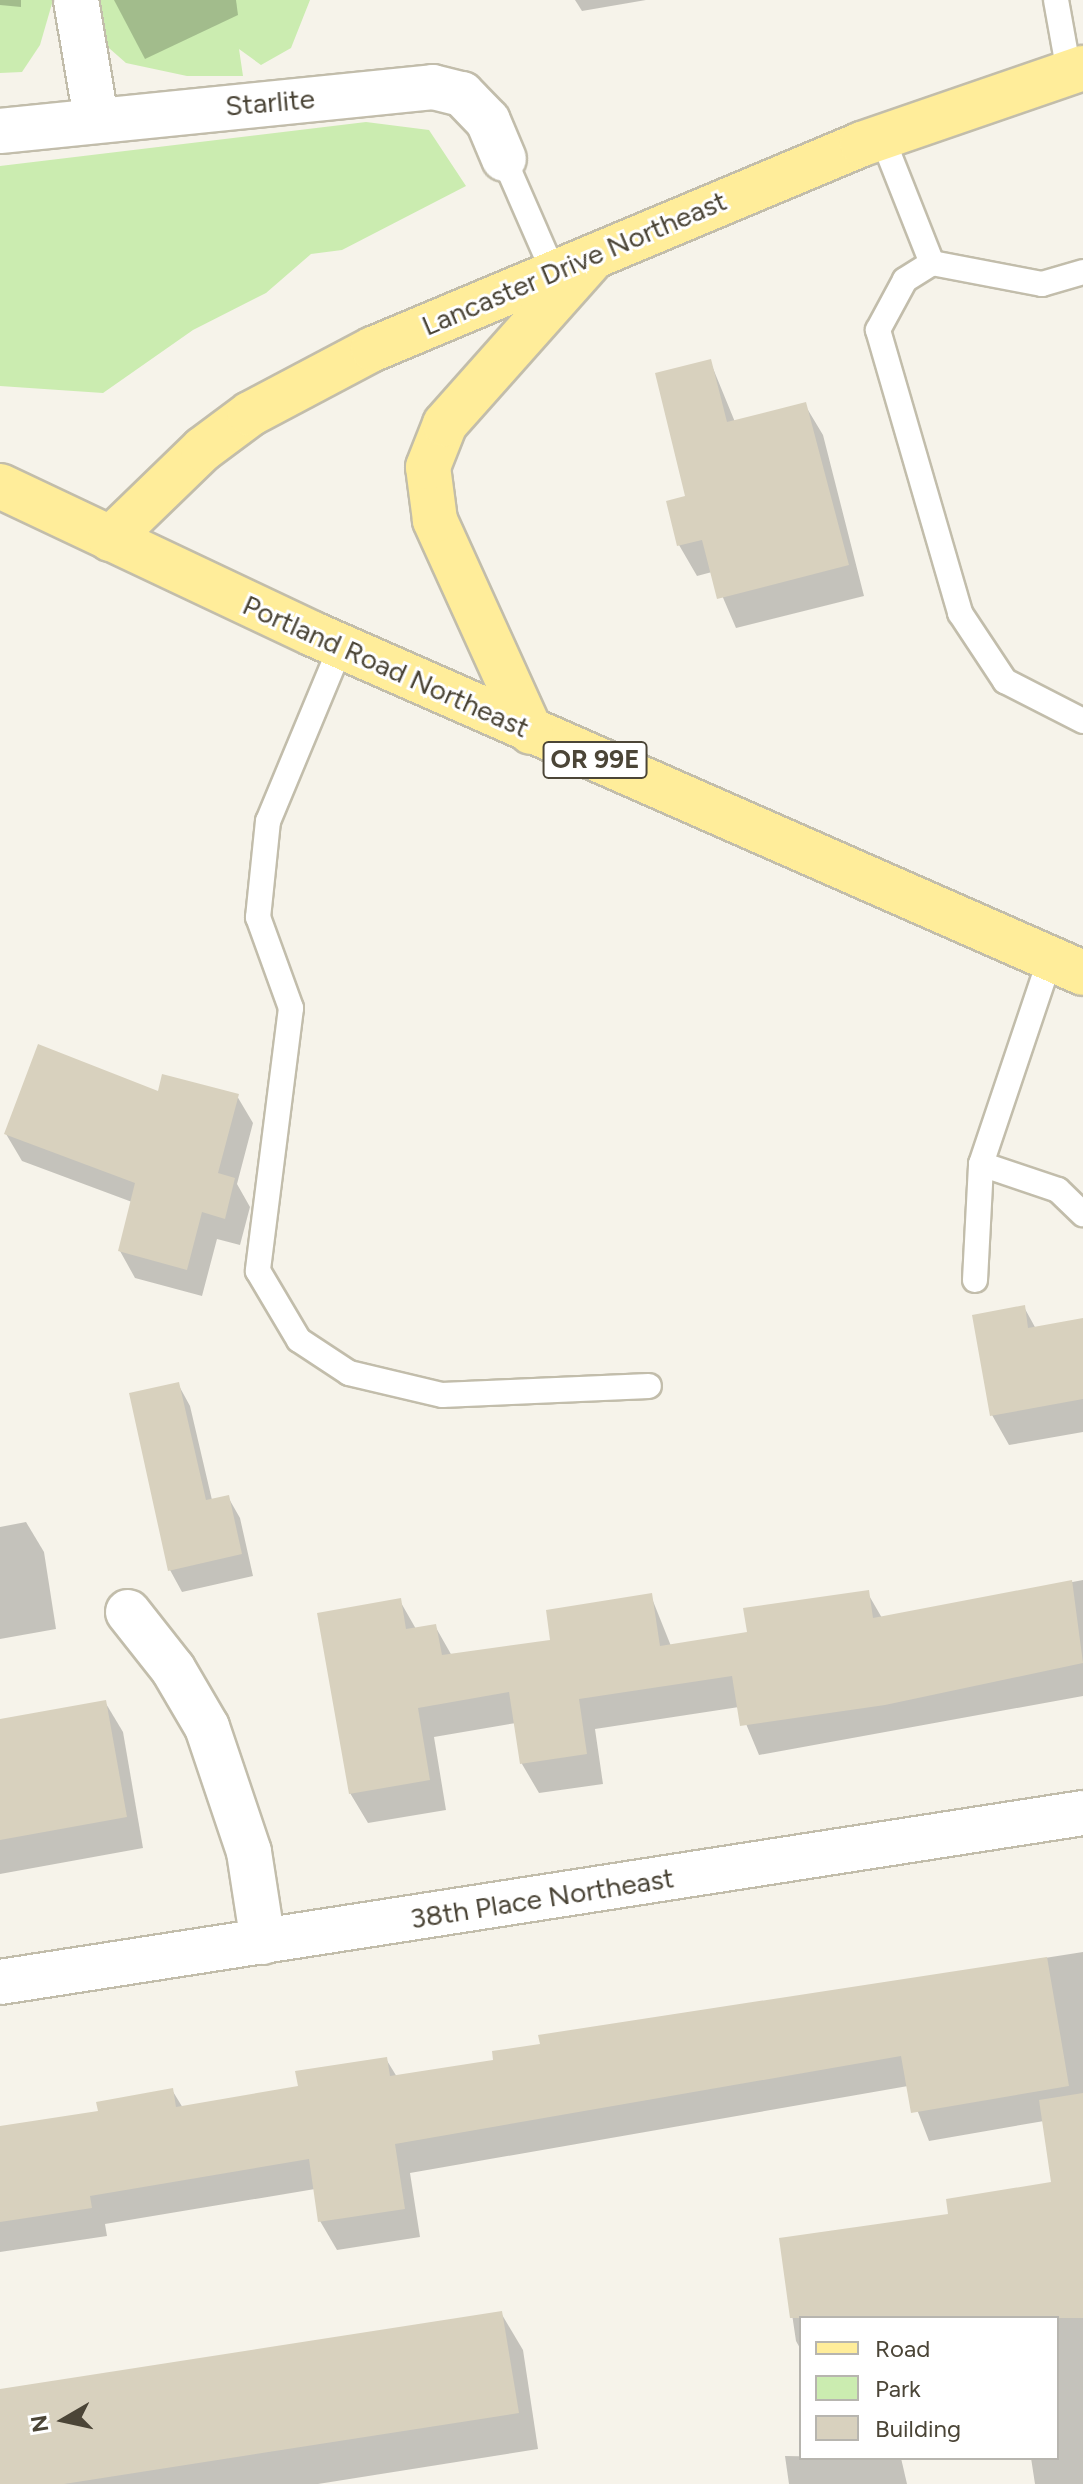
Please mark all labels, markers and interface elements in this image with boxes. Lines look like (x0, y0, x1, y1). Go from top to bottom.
street label: Starlite (224, 81, 316, 123)
street label: Lancaster Drive Northeast (417, 184, 731, 342)
street label: Portland Road Northeast (238, 588, 534, 744)
road number: OR 99E (541, 738, 649, 782)
street label: 38th Place Northeast (408, 1861, 676, 1935)
legend (799, 2316, 1059, 2460)
text: Road (875, 2334, 930, 2363)
text: Park (875, 2374, 921, 2403)
north arrow (24, 2380, 104, 2460)
text: N (25, 2413, 54, 2434)
text: Building (875, 2414, 961, 2443)

